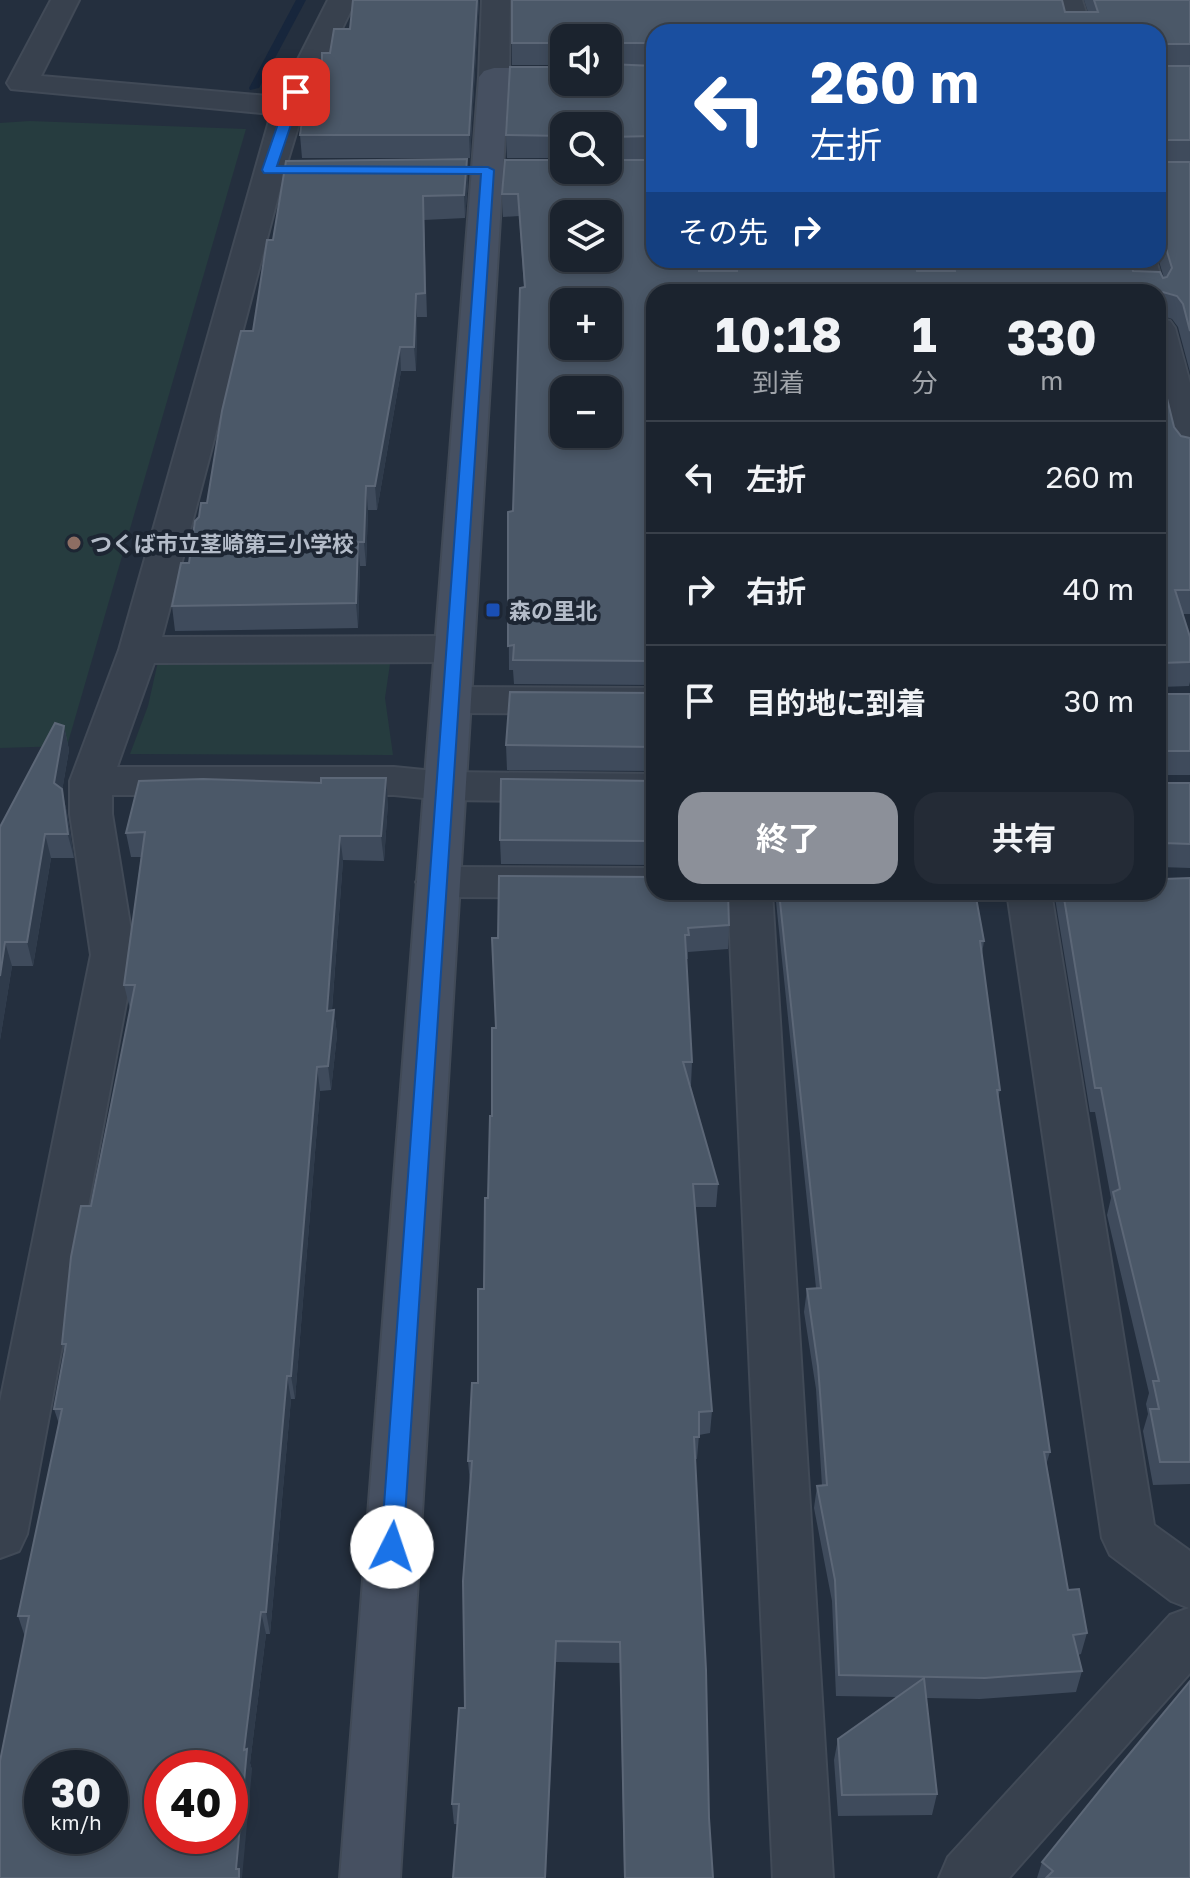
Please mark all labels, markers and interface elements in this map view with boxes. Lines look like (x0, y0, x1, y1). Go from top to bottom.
map controls (550, 24, 622, 448)
button: sound (550, 24, 622, 96)
text: 260 m (810, 48, 979, 115)
icon: left (678, 56, 782, 160)
pin (262, 58, 330, 126)
icon: arrive (274, 70, 318, 114)
button: search (550, 112, 622, 184)
text: 左折 (810, 123, 882, 166)
button: layers (550, 200, 622, 272)
icon: right (784, 208, 828, 252)
text: その先 (678, 214, 768, 250)
button: + (550, 288, 622, 360)
text: 10:18 (715, 305, 842, 363)
text: 1 (912, 305, 937, 363)
text: 330 (1007, 308, 1097, 366)
text: m (1040, 365, 1063, 396)
text: 到着 (753, 367, 805, 398)
text: 分 (911, 367, 937, 398)
button: − (550, 376, 622, 448)
icon: left (678, 455, 722, 499)
text: 260 m (1046, 459, 1134, 495)
text: 左折 (746, 461, 806, 497)
place label: つくば市立茎崎第三小学校 (90, 530, 354, 557)
marker: つくば市立茎崎第三小学校 (65, 534, 83, 552)
icon: right (678, 567, 722, 611)
text: 40 m (1063, 571, 1134, 607)
text: 右折 (746, 573, 806, 609)
place label: 森の里北 (509, 597, 597, 624)
marker: 森の里北 (484, 601, 502, 619)
icon: arrive (678, 679, 722, 723)
text: 30 m (1064, 683, 1134, 719)
text: 目的地に到着 (746, 685, 926, 721)
button: 終了 (678, 792, 898, 884)
button: 共有 (914, 792, 1134, 884)
position arrow (350, 1505, 434, 1589)
speed limit sign: 40 (144, 1750, 248, 1854)
text: 30 (51, 1768, 101, 1816)
text: km/h (51, 1810, 101, 1834)

